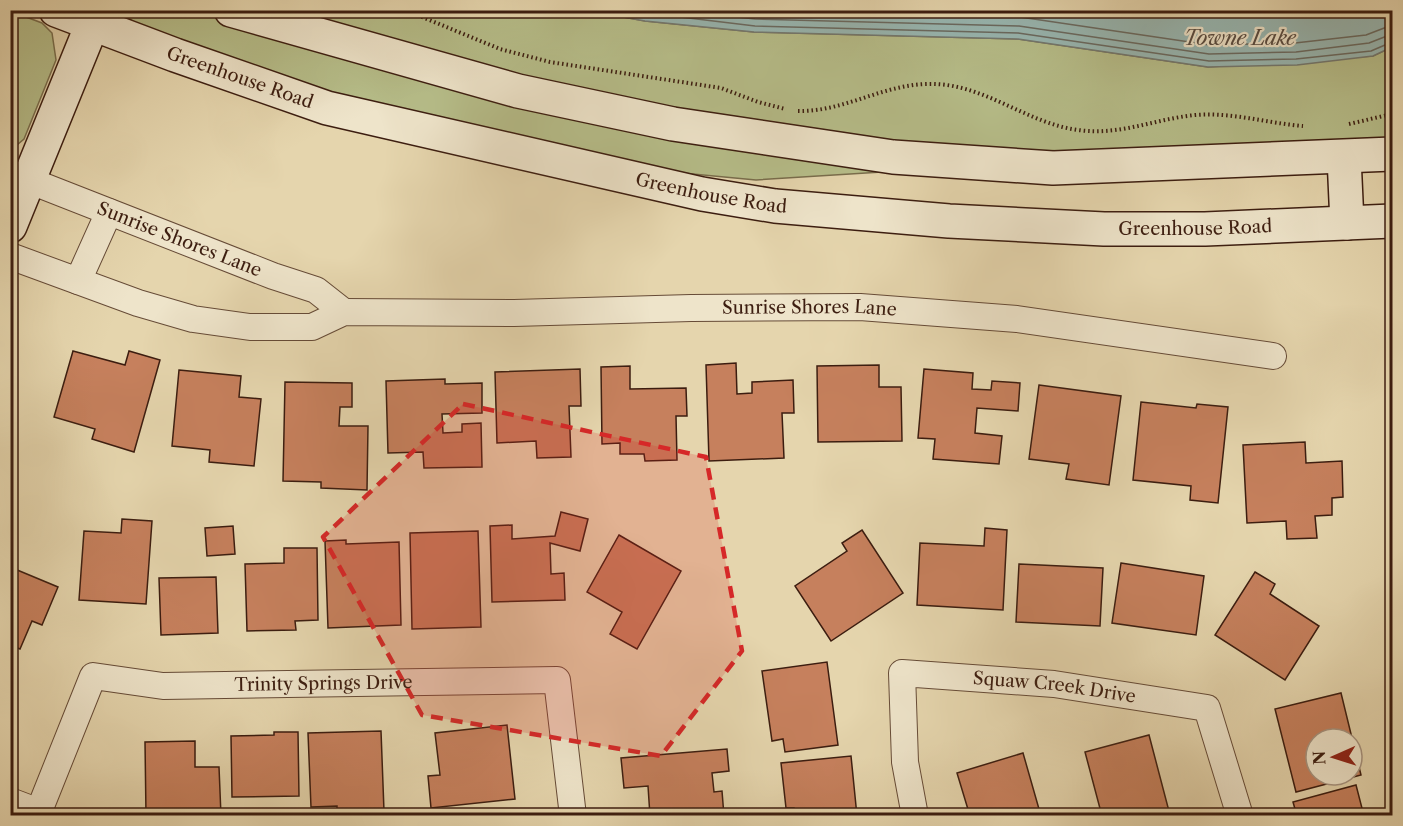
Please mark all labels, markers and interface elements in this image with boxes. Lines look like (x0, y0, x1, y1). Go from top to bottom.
water label: Towne Lake (1184, 26, 1297, 50)
street label: Greenhouse Road (163, 42, 316, 113)
street label: Greenhouse Road (633, 168, 788, 218)
street label: Sunrise Shores Lane (94, 197, 265, 282)
street label: Greenhouse Road (1118, 215, 1273, 240)
street label: Sunrise Shores Lane (722, 296, 898, 321)
street label: Squaw Creek Drive (972, 667, 1137, 708)
street label: Trinity Springs Drive (234, 671, 413, 696)
north arrow (1304, 727, 1364, 787)
text: N (1309, 750, 1329, 765)

